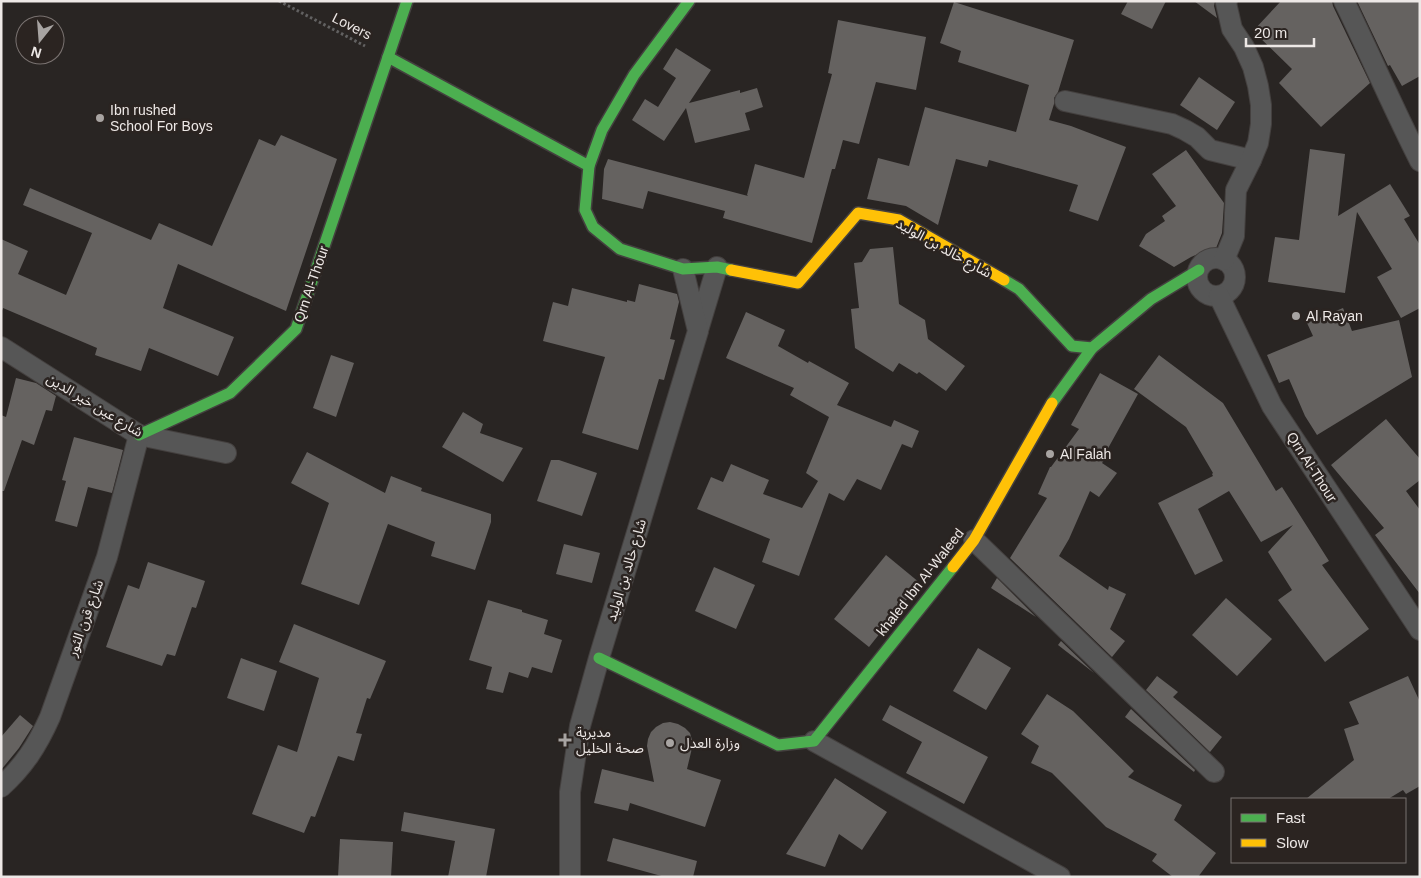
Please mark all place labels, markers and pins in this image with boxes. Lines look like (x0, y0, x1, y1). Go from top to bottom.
place label: Ibn rushed School For Boys (110, 102, 213, 134)
marker: Ibn rushed School For Boys (94, 112, 106, 124)
place label: Al Rayan (1306, 308, 1363, 324)
marker: Al Rayan (1290, 310, 1302, 322)
place label: Al Falah (1060, 446, 1111, 462)
marker: Al Falah (1044, 448, 1056, 460)
place label: مديرية صحة الخليل (576, 724, 644, 757)
marker: مديرية صحة الخليل (558, 733, 572, 747)
place label: وزارة العدل (680, 735, 740, 752)
marker: وزارة العدل (664, 737, 676, 749)

